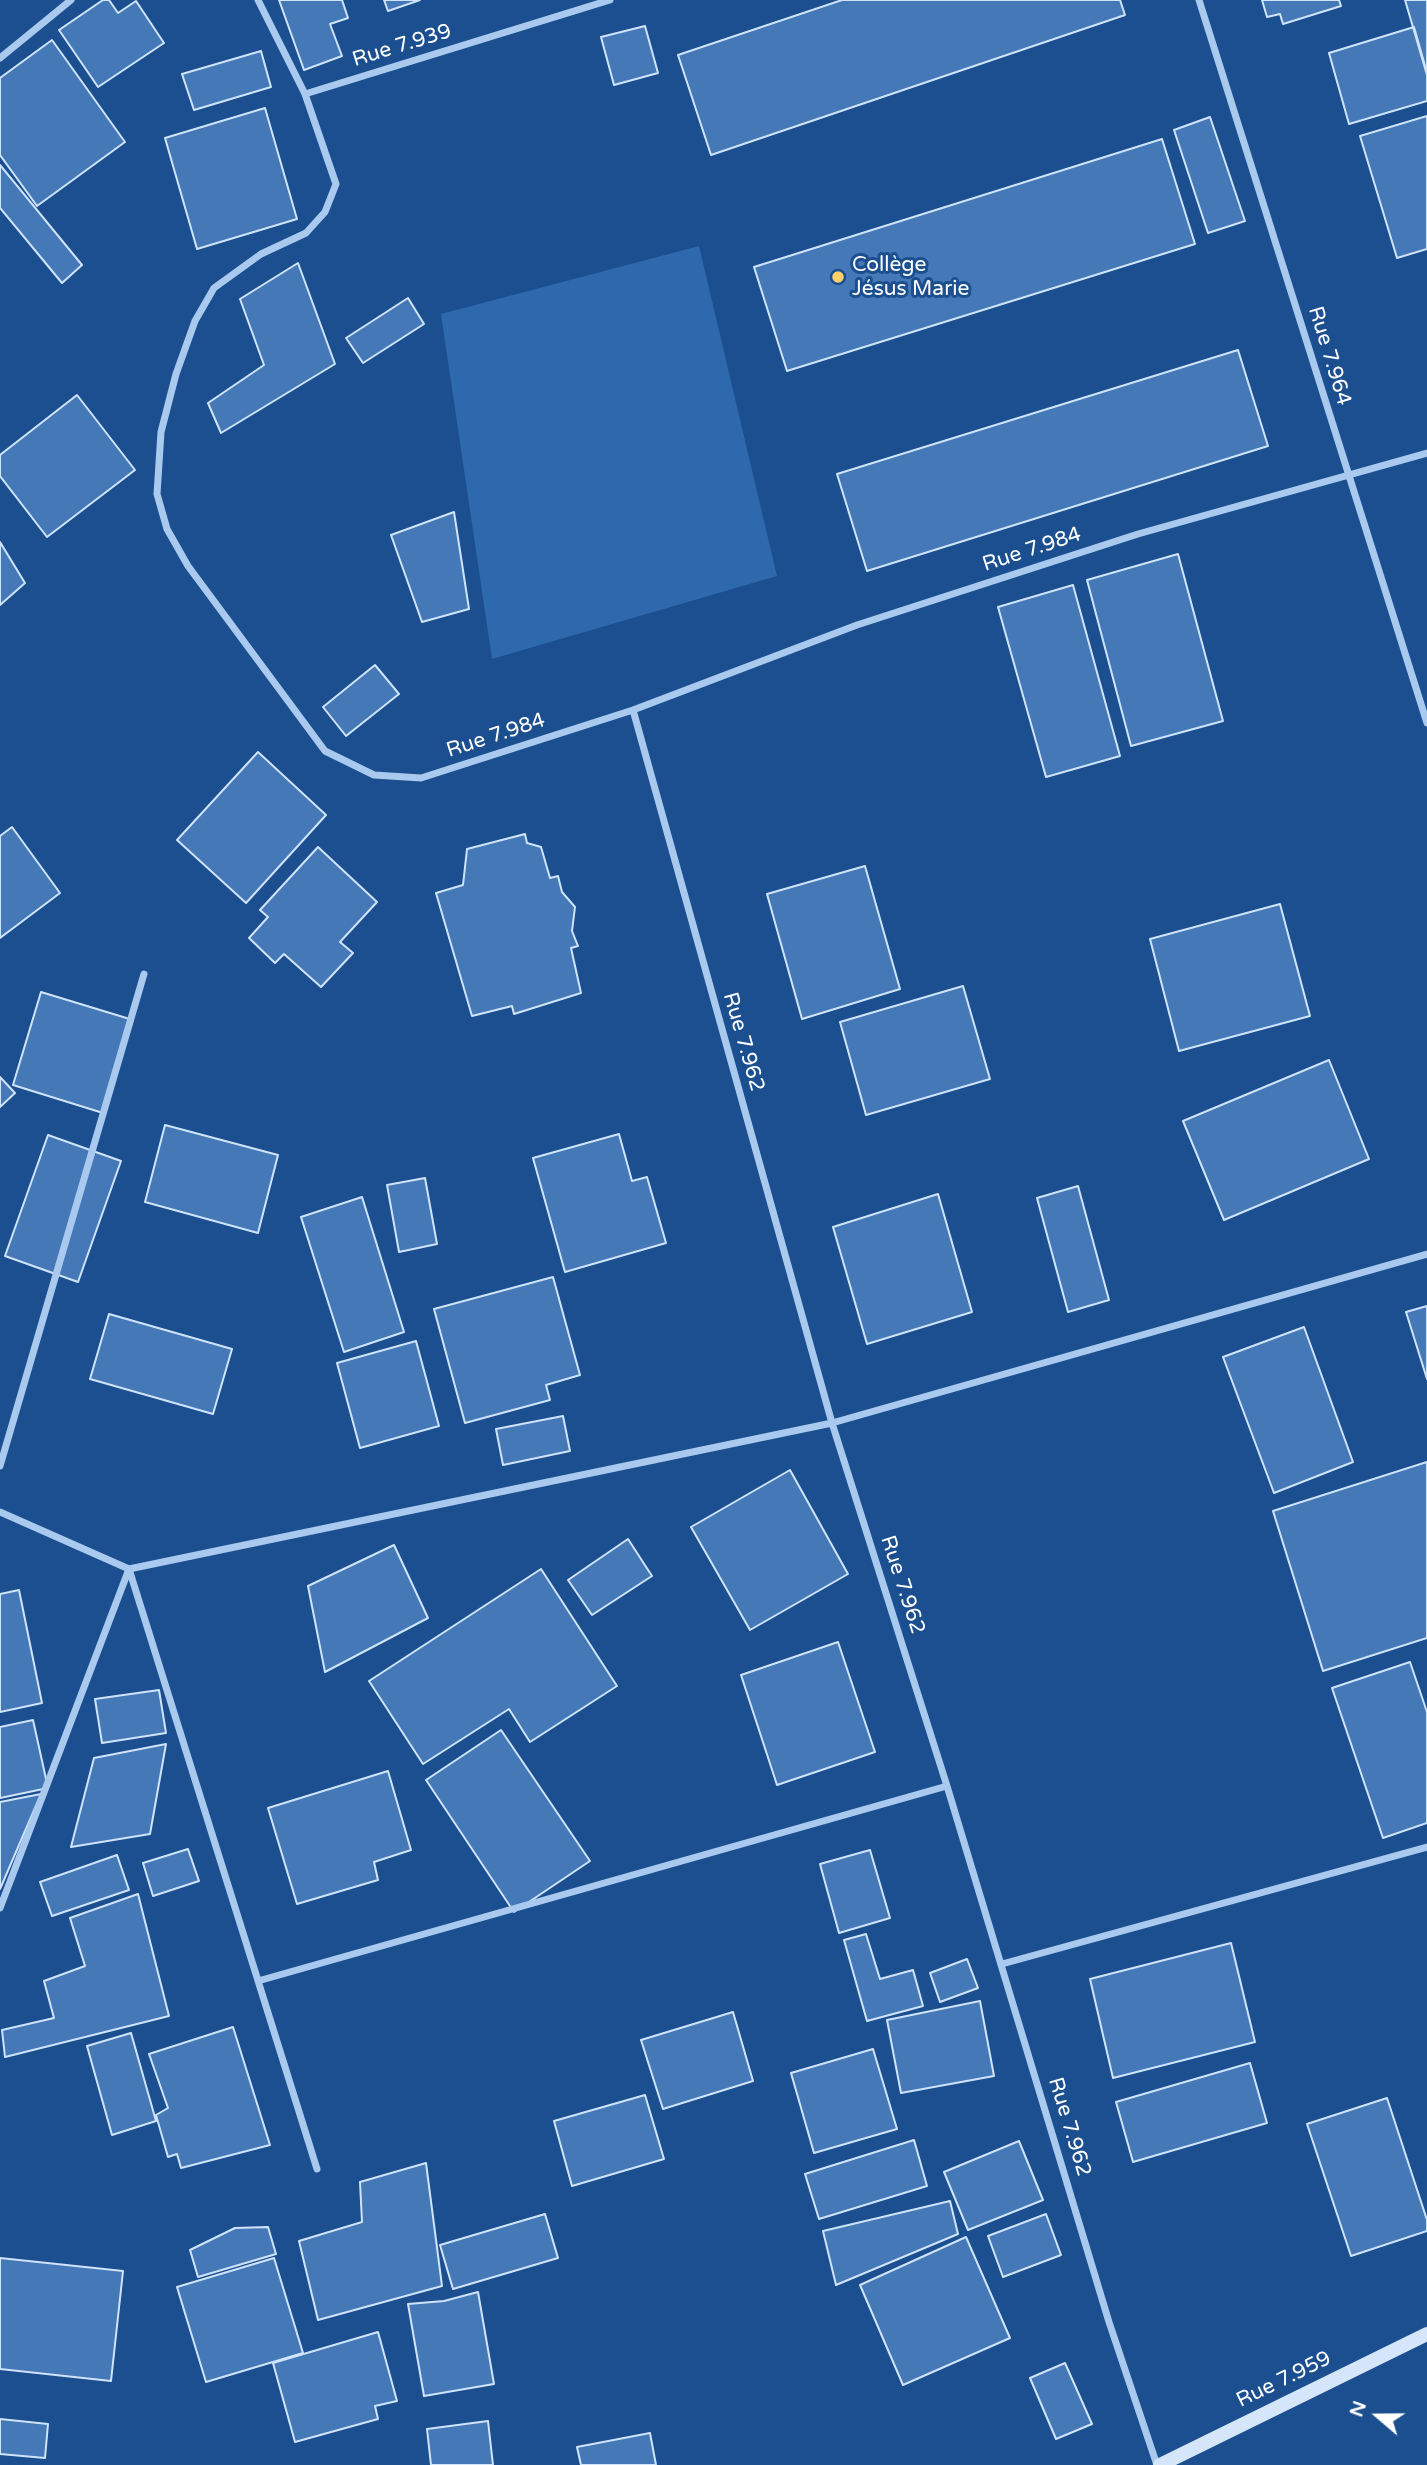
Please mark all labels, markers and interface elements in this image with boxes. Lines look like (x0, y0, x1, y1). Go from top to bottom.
street label: Rue 7.939 (349, 19, 455, 73)
place label: Collège Jésus Marie (852, 252, 969, 302)
marker: Collège Jésus Marie (830, 269, 846, 285)
street label: Rue 7.964 (1302, 303, 1356, 409)
street label: Rue 7.984 (979, 522, 1085, 578)
street label: Rue 7.984 (443, 708, 549, 764)
street label: Rue 7.962 (717, 989, 769, 1095)
street label: Rue 7.962 (874, 1532, 930, 1638)
street label: Rue 7.962 (1042, 2074, 1096, 2180)
street label: Rue 7.959 (1233, 2346, 1335, 2414)
north arrow (1343, 2381, 1413, 2451)
text: N (1345, 2398, 1371, 2420)

